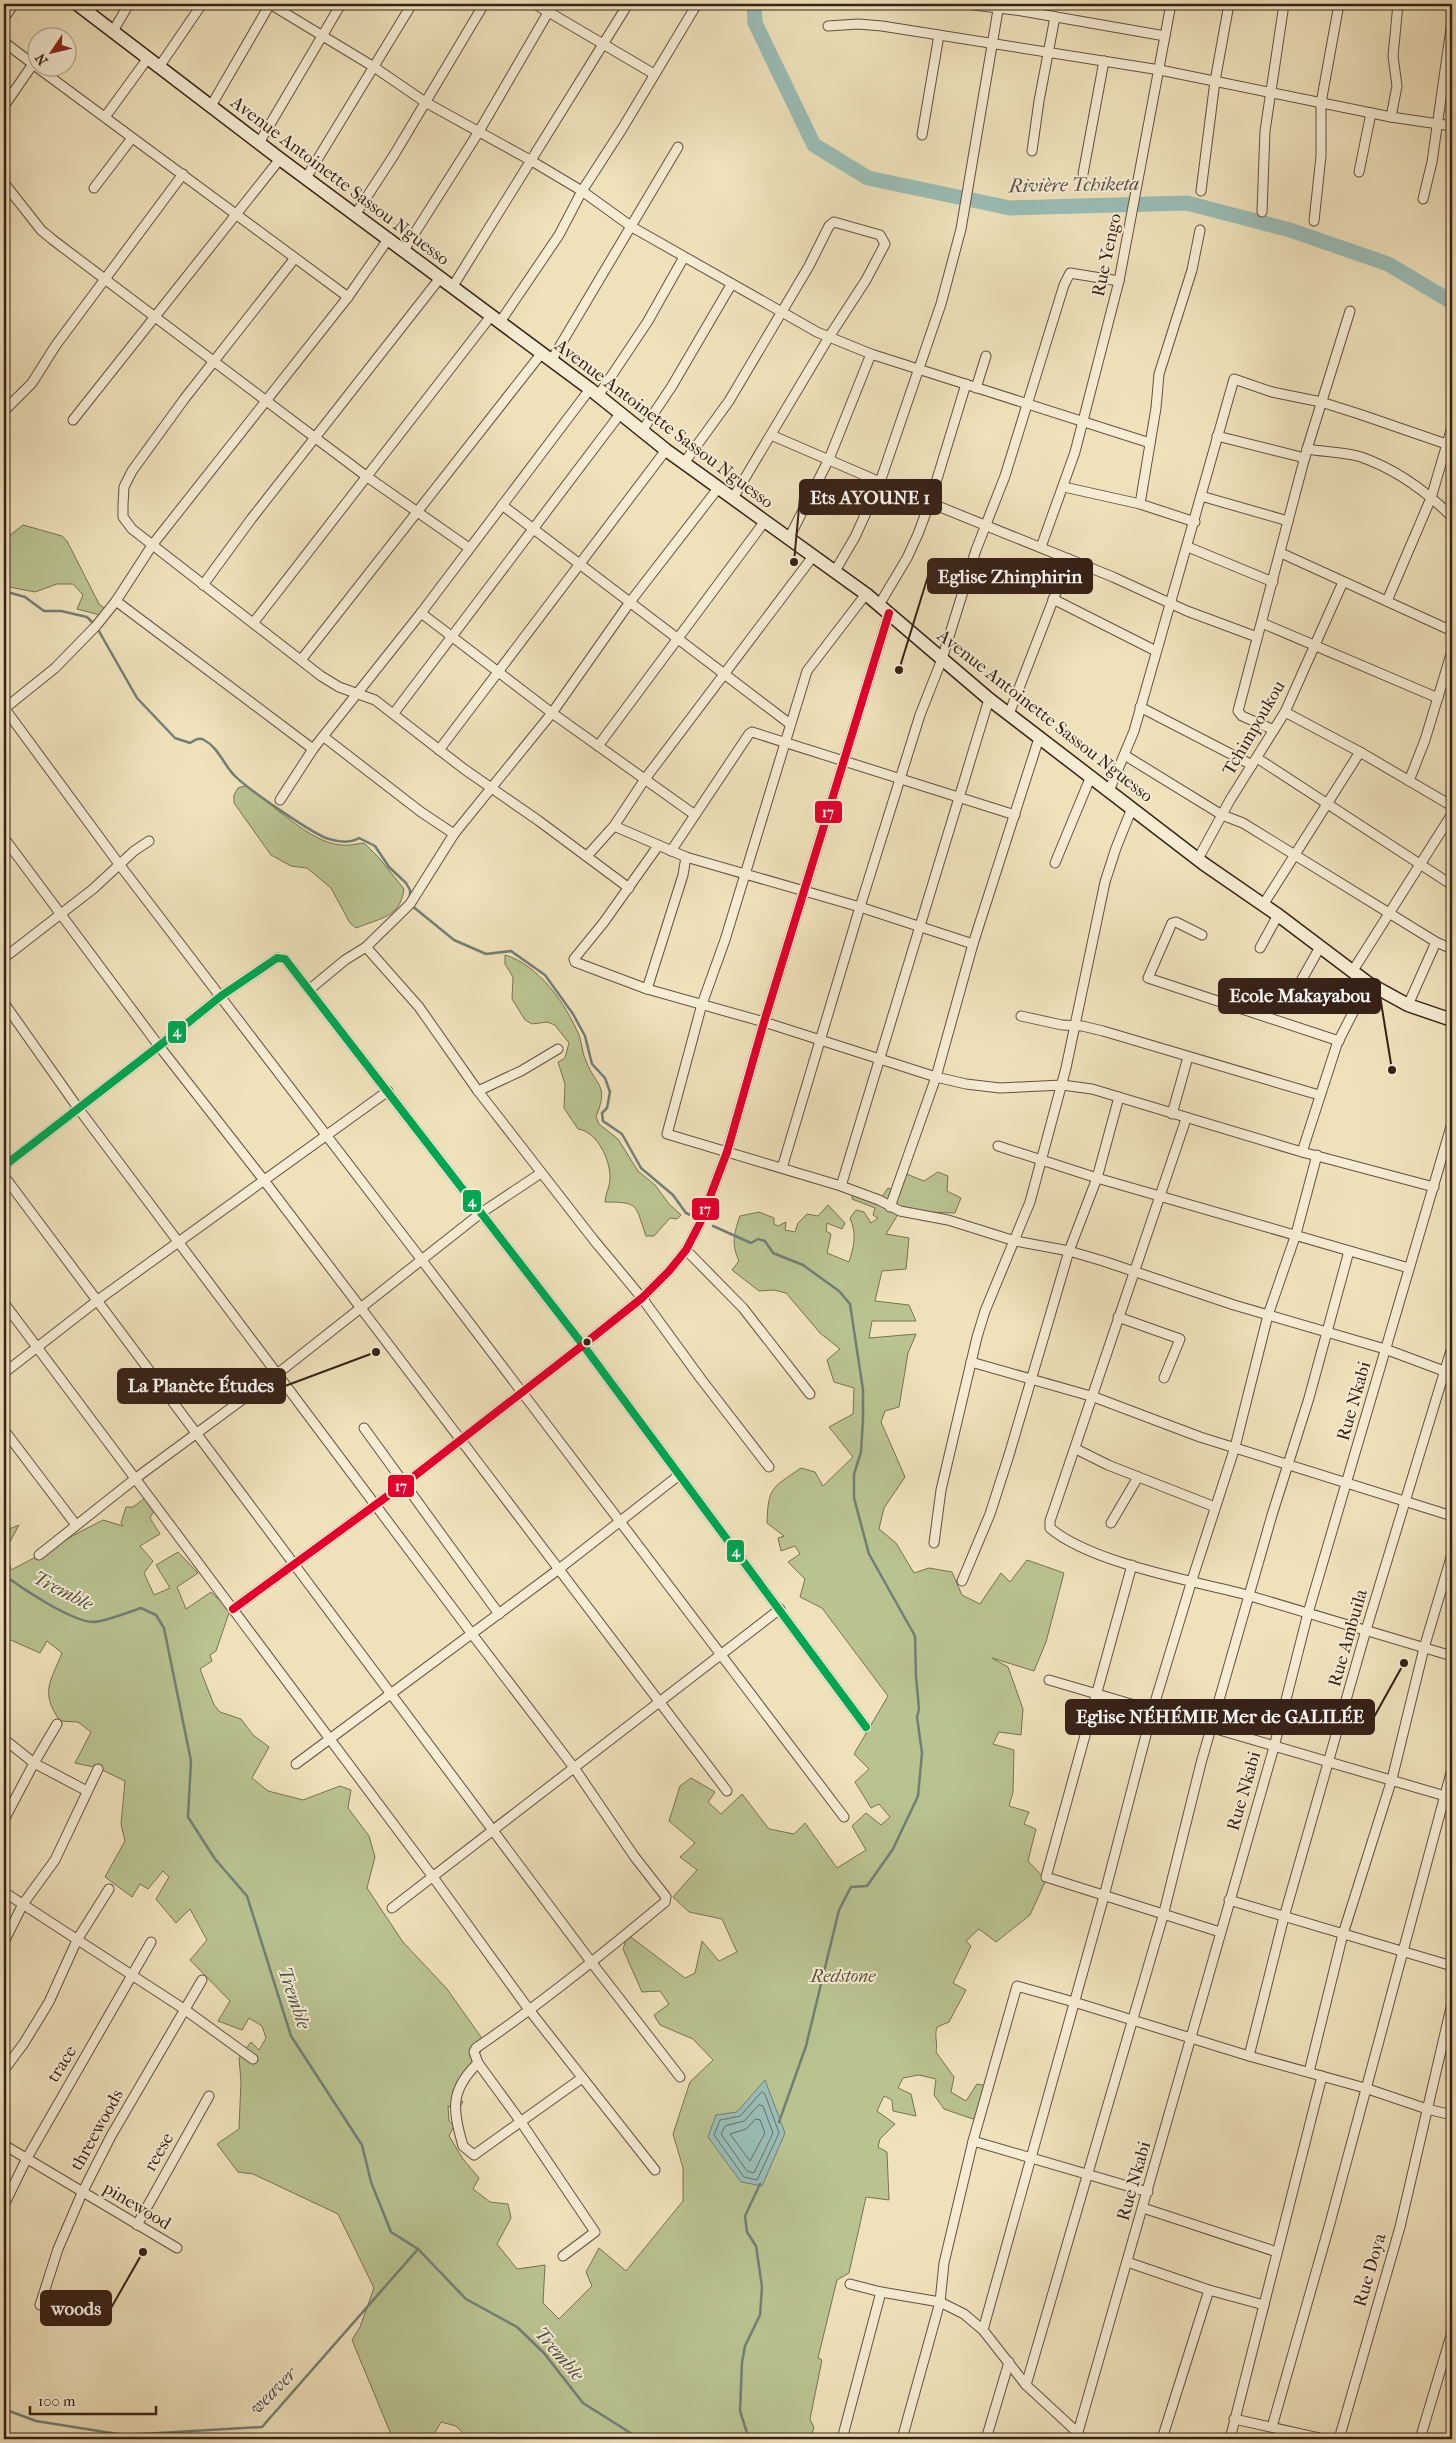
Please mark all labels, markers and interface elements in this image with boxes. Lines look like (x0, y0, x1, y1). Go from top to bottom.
north arrow (28, 28, 78, 78)
text: N (32, 50, 52, 68)
street label: Avenue Antoinette Sassou Nguesso (226, 91, 453, 270)
water label: Rivière Tchiketa (1007, 173, 1139, 197)
street label: Rue Yengo (1088, 212, 1126, 298)
street label: Avenue Antoinette Sassou Nguesso (550, 334, 777, 513)
callout: Ets AYOUNE 1 (800, 480, 941, 514)
text: Ets AYOUNE 1 (810, 487, 930, 509)
callout: Eglise Zhinphirin (928, 559, 1092, 593)
text: Eglise Zhinphirin (938, 566, 1083, 588)
street label: Avenue Antoinette Sassou Nguesso (932, 625, 1157, 807)
street label: Tchimpoukou (1218, 677, 1290, 779)
line badge: 17 (814, 800, 843, 824)
text: 17 (822, 804, 834, 821)
callout: Ecole Makayabou (1219, 979, 1380, 1013)
text: Ecole Makayabou (1229, 985, 1371, 1007)
line badge: 4 (167, 1020, 187, 1044)
text: 4 (172, 1023, 182, 1040)
line badge: 4 (462, 1189, 482, 1213)
text: 4 (467, 1193, 477, 1210)
line badge: 17 (691, 1197, 720, 1221)
text: 17 (699, 1201, 711, 1218)
unlabelled marker (582, 1337, 592, 1347)
street label: Rue Nkabi (1333, 1358, 1376, 1443)
callout: La Planète Études (118, 1369, 285, 1403)
text: La Planète Études (128, 1374, 274, 1397)
line badge: 17 (387, 1474, 415, 1498)
text: 17 (395, 1478, 407, 1495)
line badge: 4 (726, 1539, 745, 1563)
text: 4 (731, 1543, 741, 1560)
water label: Tremble (30, 1567, 98, 1616)
street label: Rue Ambuila (1324, 1586, 1372, 1689)
callout: Eglise NÉHÉMIE Mer de GALILÉE (1066, 1700, 1374, 1734)
text: Eglise NÉHÉMIE Mer de GALILÉE (1076, 1705, 1364, 1728)
street label: Rue Nkabi (1223, 1748, 1266, 1833)
water label: Tremble (273, 1964, 315, 2033)
park label: Redstone (809, 1966, 876, 1987)
street label: trace (43, 2042, 81, 2086)
street label: threewoods (66, 2085, 128, 2174)
street label: reese (140, 2129, 178, 2175)
street label: Rue Nkabi (1113, 2138, 1156, 2223)
street label: pinewood (99, 2177, 175, 2234)
street label: Rue Doya (1349, 2230, 1391, 2309)
callout: woods (41, 2291, 111, 2325)
text: woods (50, 2298, 101, 2320)
water label: Tremble (530, 2323, 589, 2386)
water label: weaver (245, 2362, 302, 2419)
scale bar (30, 2383, 156, 2415)
text: 100 m (38, 2392, 76, 2410)

